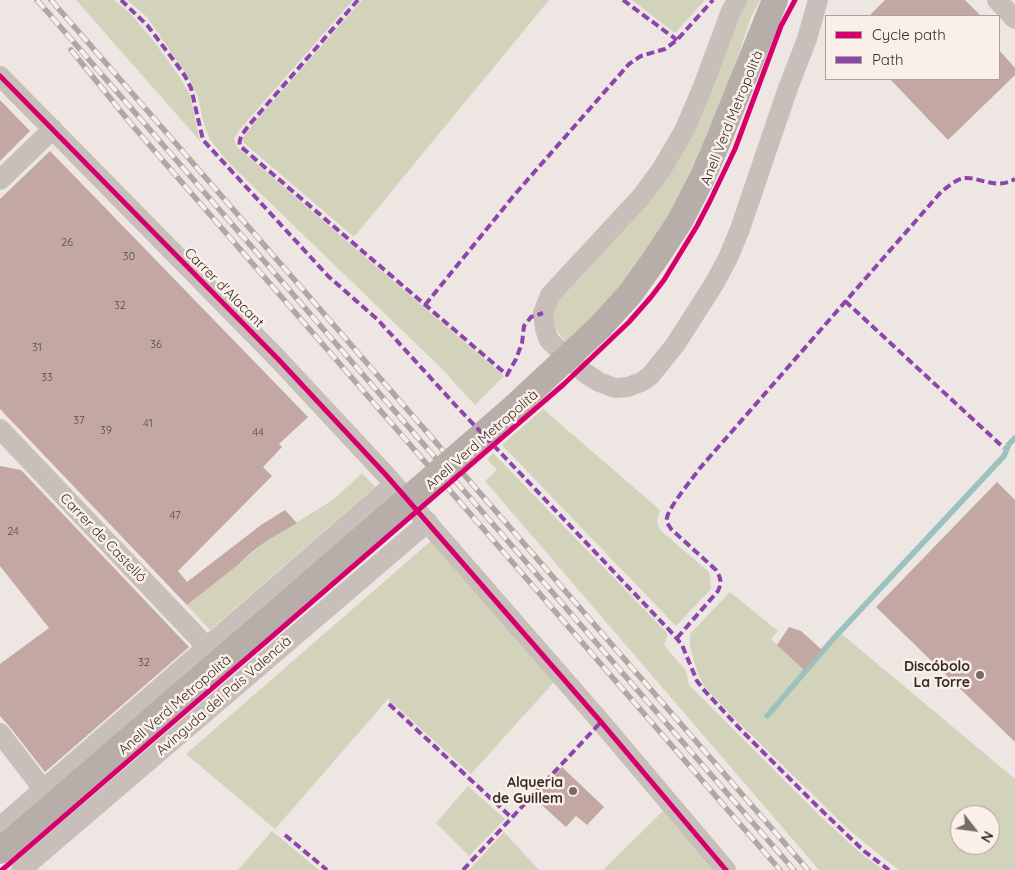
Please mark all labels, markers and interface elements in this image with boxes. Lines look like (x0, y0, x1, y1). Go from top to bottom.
legend (825, 15, 1000, 80)
text: Cycle path (872, 25, 946, 44)
street label: Anell Verd Metropolità (697, 48, 767, 188)
text: Path (872, 50, 904, 69)
house number: 26 (61, 236, 73, 250)
street label: Carrer d'Alacant (181, 245, 267, 331)
house number: 30 (123, 250, 135, 264)
house number: 32 (114, 299, 126, 313)
house number: 36 (150, 338, 162, 352)
house number: 31 (32, 341, 42, 355)
house number: 33 (41, 371, 53, 385)
street label: Anell Verd Metropolità (422, 387, 542, 493)
house number: 37 (73, 414, 85, 428)
house number: 41 (143, 417, 153, 431)
house number: 39 (100, 424, 112, 438)
house number: 44 (252, 426, 264, 440)
street label: Carrer de Castelló (56, 490, 150, 586)
house number: 47 (169, 509, 181, 523)
house number: 24 (7, 525, 19, 539)
street label: Avinguda del País Valencià (153, 633, 295, 759)
street label: Anell Verd Metropolità (115, 652, 235, 758)
house number: 32 (138, 656, 150, 670)
place label: Discóbolo La Torre (904, 659, 970, 692)
marker: Discóbolo La Torre (974, 669, 986, 681)
place label: Alqueria de Guillem (492, 775, 563, 808)
marker: Alqueria de Guillem (567, 785, 579, 797)
north arrow (950, 805, 1000, 855)
text: N (977, 828, 997, 846)

